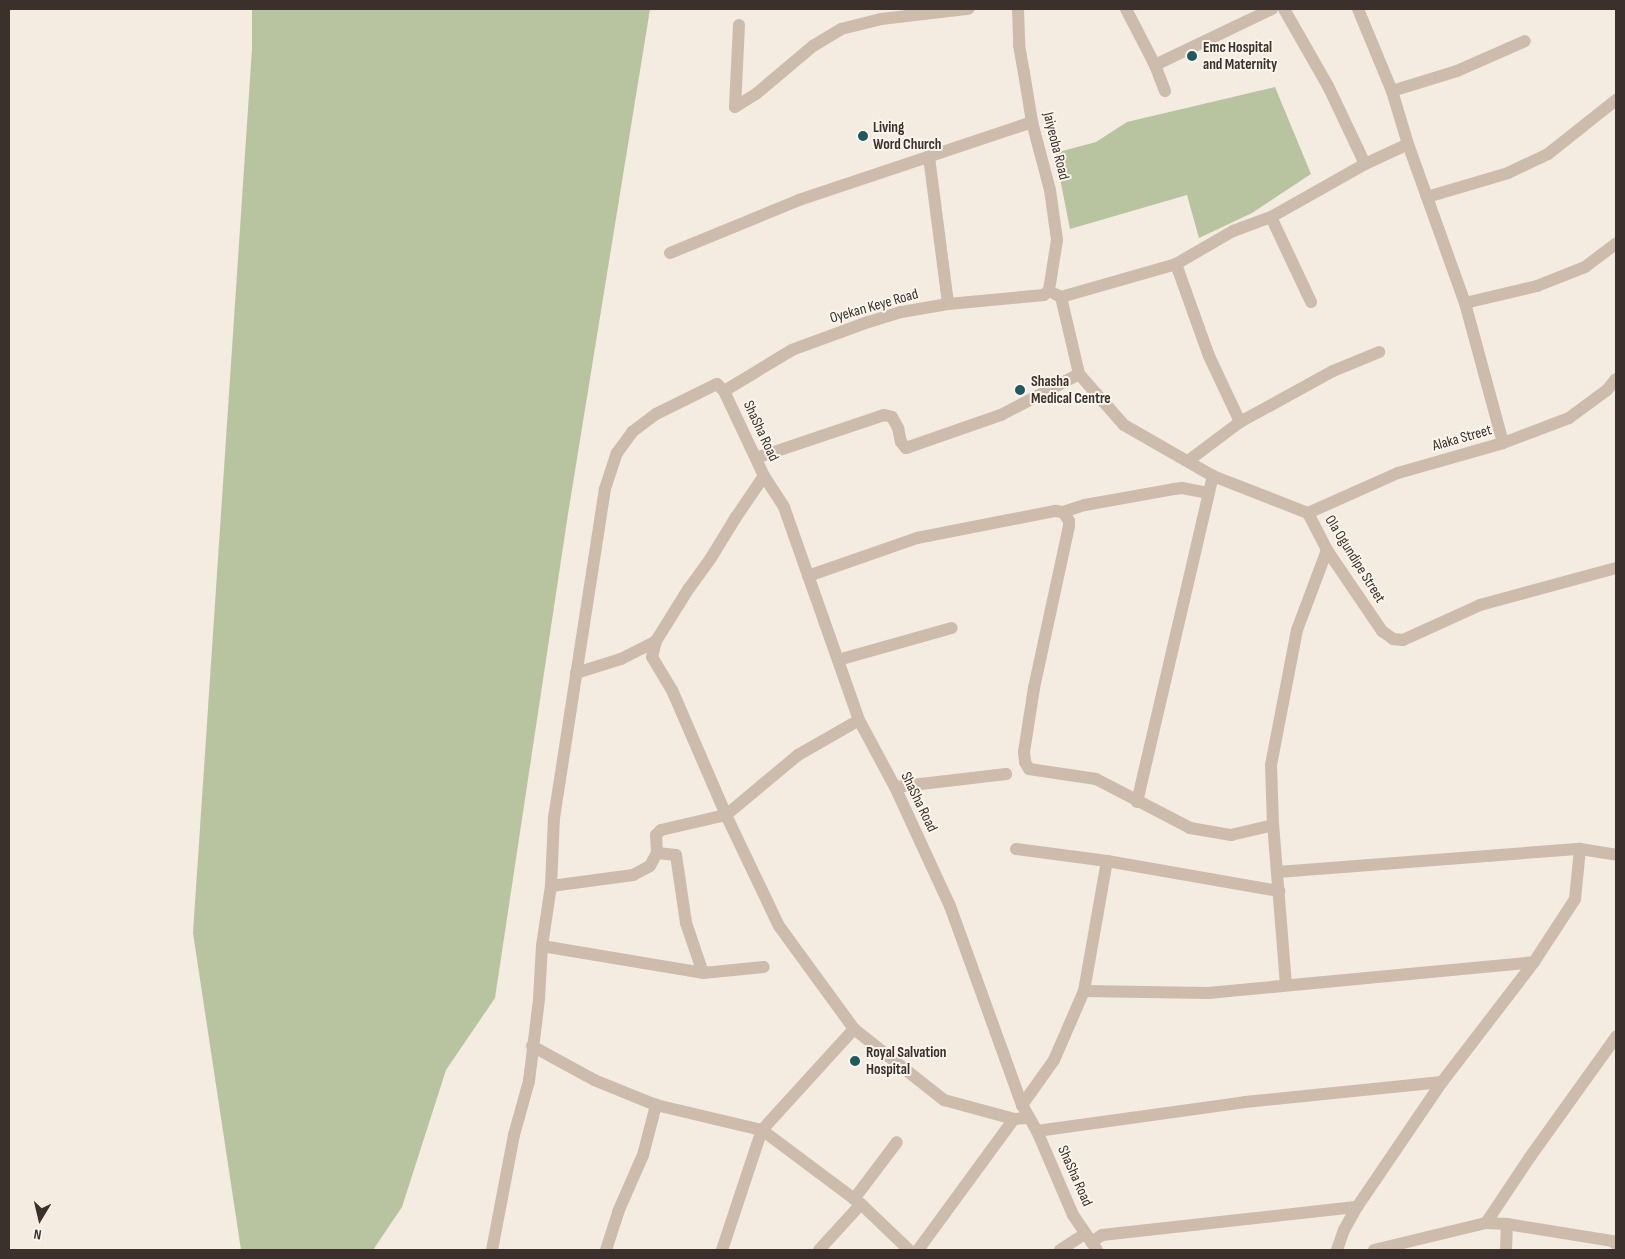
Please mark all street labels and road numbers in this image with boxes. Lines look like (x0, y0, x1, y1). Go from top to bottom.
street label: Jaiyeoba Road (1039, 110, 1073, 182)
street label: Oyekan Keye Road (828, 285, 920, 327)
street label: ShaSha Road (739, 398, 783, 464)
street label: Alaka Street (1430, 421, 1494, 455)
street label: Ola Ogundipe Street (1321, 512, 1389, 606)
street label: ShaSha Road (897, 769, 941, 835)
street label: ShaSha Road (1054, 1143, 1096, 1209)

